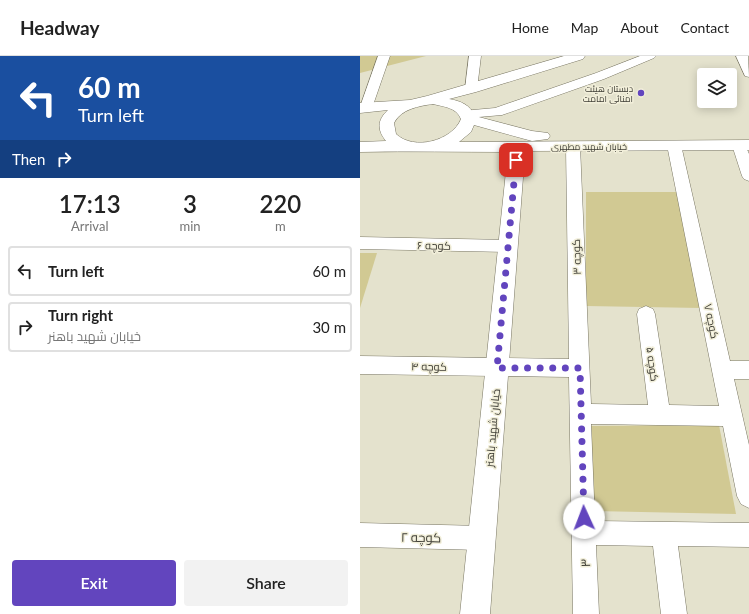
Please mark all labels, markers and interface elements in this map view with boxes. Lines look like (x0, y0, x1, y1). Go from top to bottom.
text: Headway (20, 16, 99, 39)
text: Home (511, 19, 549, 36)
text: Map (571, 19, 598, 36)
text: About (620, 19, 658, 36)
text: Contact (680, 19, 729, 36)
map controls (697, 68, 737, 108)
button: layers (697, 68, 737, 108)
text: 60 m (78, 70, 141, 104)
icon: left (12, 72, 64, 124)
place label: دبستان هیئت امنائی امامت (583, 83, 633, 104)
marker: دبستان هیئت امنائی امامت (636, 88, 646, 98)
text: Turn left (78, 104, 144, 126)
street label: خیابان شهید مطهری (551, 141, 627, 152)
pin (499, 143, 533, 177)
icon: right (53, 148, 75, 170)
icon: arrive (505, 149, 527, 171)
text: Then (12, 150, 45, 168)
text: 17:13 (59, 189, 121, 218)
text: 3 (183, 189, 197, 218)
text: 220 (259, 189, 301, 218)
text: Arrival (71, 218, 108, 234)
text: min (179, 218, 201, 234)
text: m (275, 218, 286, 234)
street label: کوچه ۶ (417, 238, 451, 253)
street label: کوچه ۳ (569, 239, 584, 275)
icon: left (14, 260, 36, 282)
text: Turn left (48, 262, 104, 280)
text: 60 m (312, 262, 346, 280)
street label: کوچه ۷ (701, 302, 722, 340)
text: Turn right (48, 306, 113, 324)
icon: right (14, 316, 36, 338)
text: 30 m (312, 318, 346, 336)
text: خیابان شهید باهنر (48, 328, 141, 344)
street label: کوچه ۵ (643, 346, 662, 382)
street label: کوچه ۴ (411, 359, 447, 374)
street label: خیابان شهید باهنر (482, 388, 503, 469)
position arrow (563, 497, 605, 539)
street label: کوچه ۲ (401, 529, 441, 547)
street label: ۳ (577, 558, 593, 568)
button: Exit (12, 560, 176, 606)
button: Share (184, 560, 348, 606)

